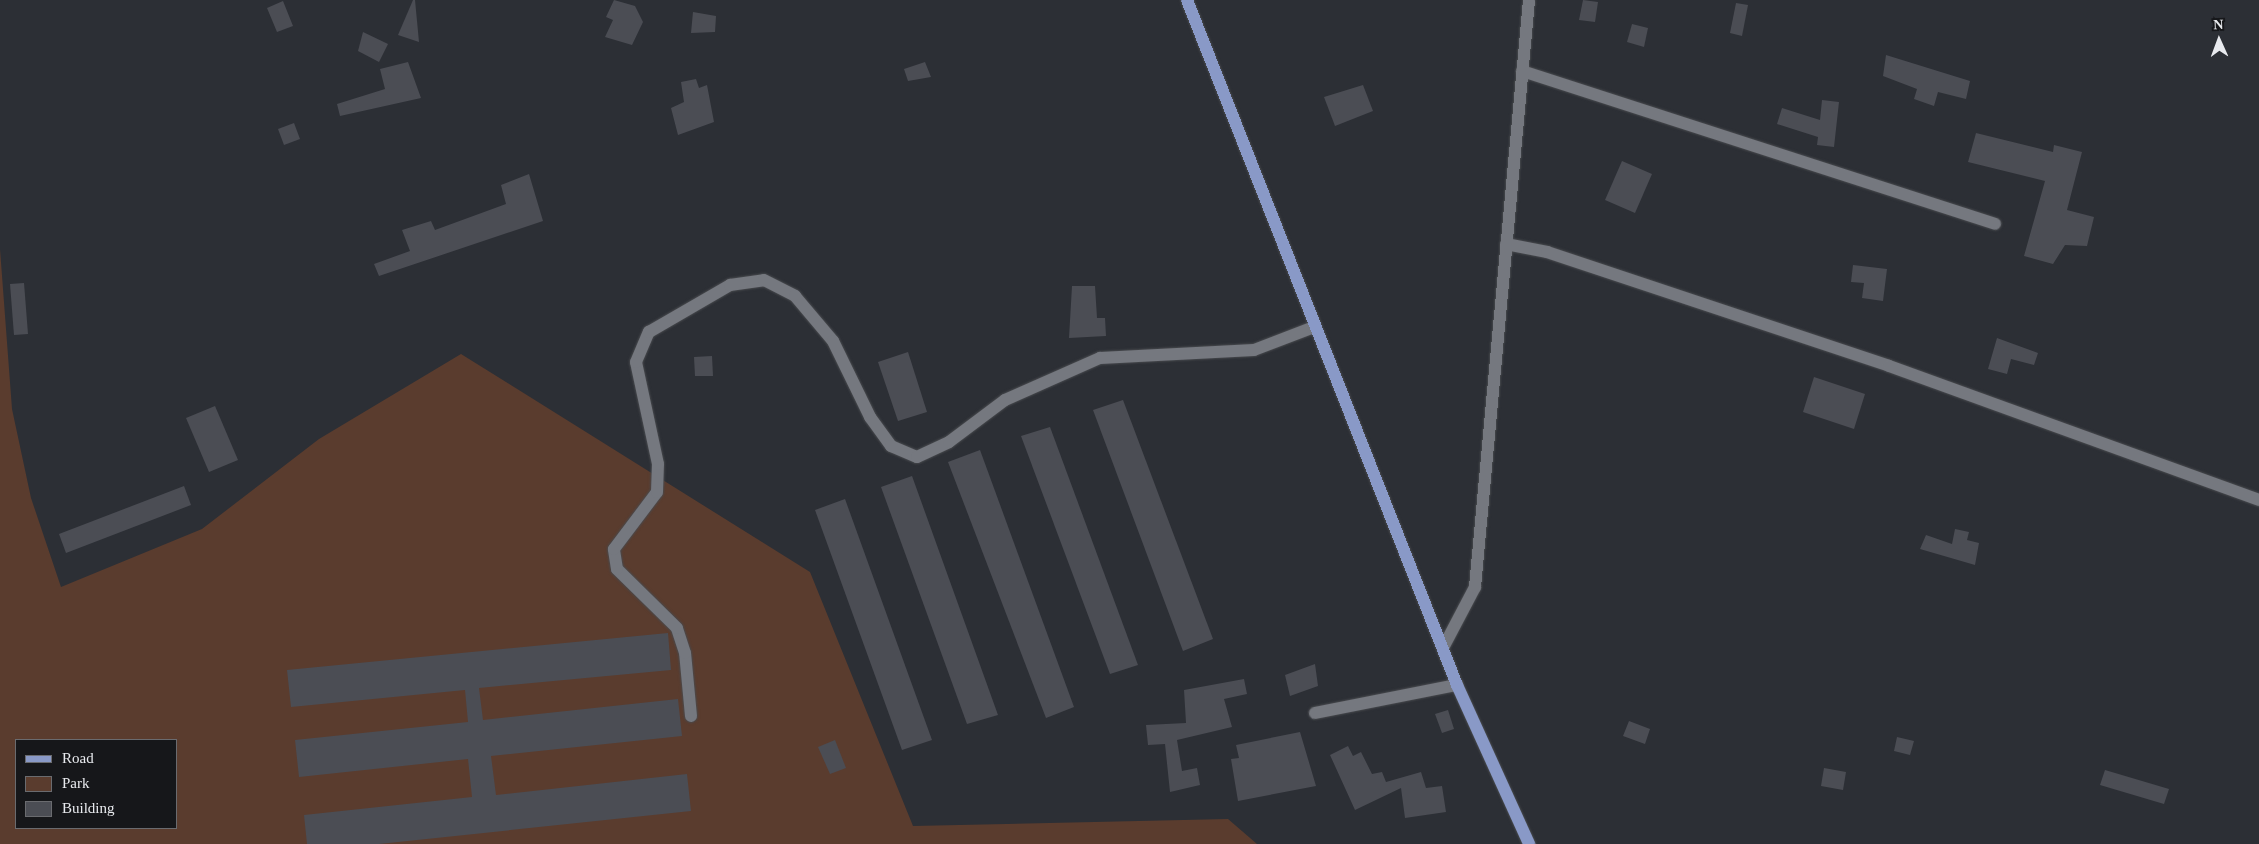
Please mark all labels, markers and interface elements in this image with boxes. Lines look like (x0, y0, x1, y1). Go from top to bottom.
north arrow (2194, 15, 2244, 65)
text: N (2213, 17, 2224, 32)
legend (15, 739, 178, 829)
text: Road (62, 750, 94, 766)
text: Park (62, 775, 90, 791)
text: Building (62, 800, 115, 816)

